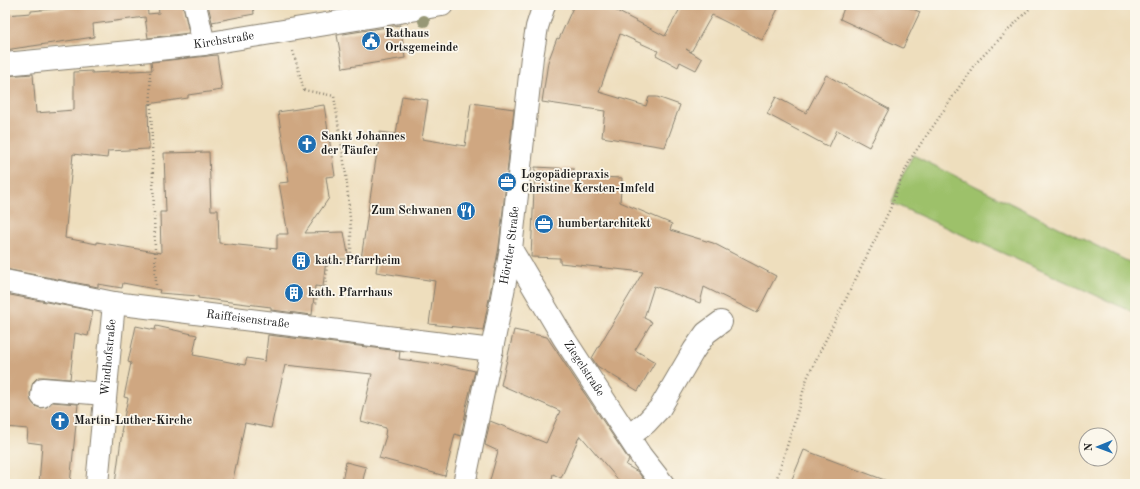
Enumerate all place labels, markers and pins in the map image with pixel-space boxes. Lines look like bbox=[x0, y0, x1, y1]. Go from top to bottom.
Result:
place label: Rathaus Ortsgemeinde bbox=[385, 28, 459, 54]
public building icon: Rathaus Ortsgemeinde bbox=[360, 30, 382, 52]
place label: Sankt Johannes der Täufer bbox=[321, 131, 405, 157]
church icon: Sankt Johannes der Täufer bbox=[296, 133, 318, 155]
place label: Logopädiepraxis Christine Kersten-Imfeld bbox=[521, 169, 655, 195]
office icon: Logopädiepraxis Christine Kersten-Imfeld bbox=[496, 171, 518, 193]
restaurant icon: Zum Schwanen bbox=[455, 200, 477, 222]
place label: Zum Schwanen bbox=[371, 205, 452, 217]
office icon: humbertarchitekt bbox=[533, 213, 555, 235]
place label: humbertarchitekt bbox=[558, 218, 651, 230]
building icon: kath. Pfarrheim bbox=[290, 250, 312, 272]
place label: kath. Pfarrheim bbox=[315, 255, 401, 267]
building icon: kath. Pfarrhaus bbox=[283, 282, 305, 304]
place label: kath. Pfarrhaus bbox=[308, 287, 392, 299]
church icon: Martin-Luther-Kirche bbox=[49, 410, 71, 432]
place label: Martin-Luther-Kirche bbox=[74, 415, 192, 427]

